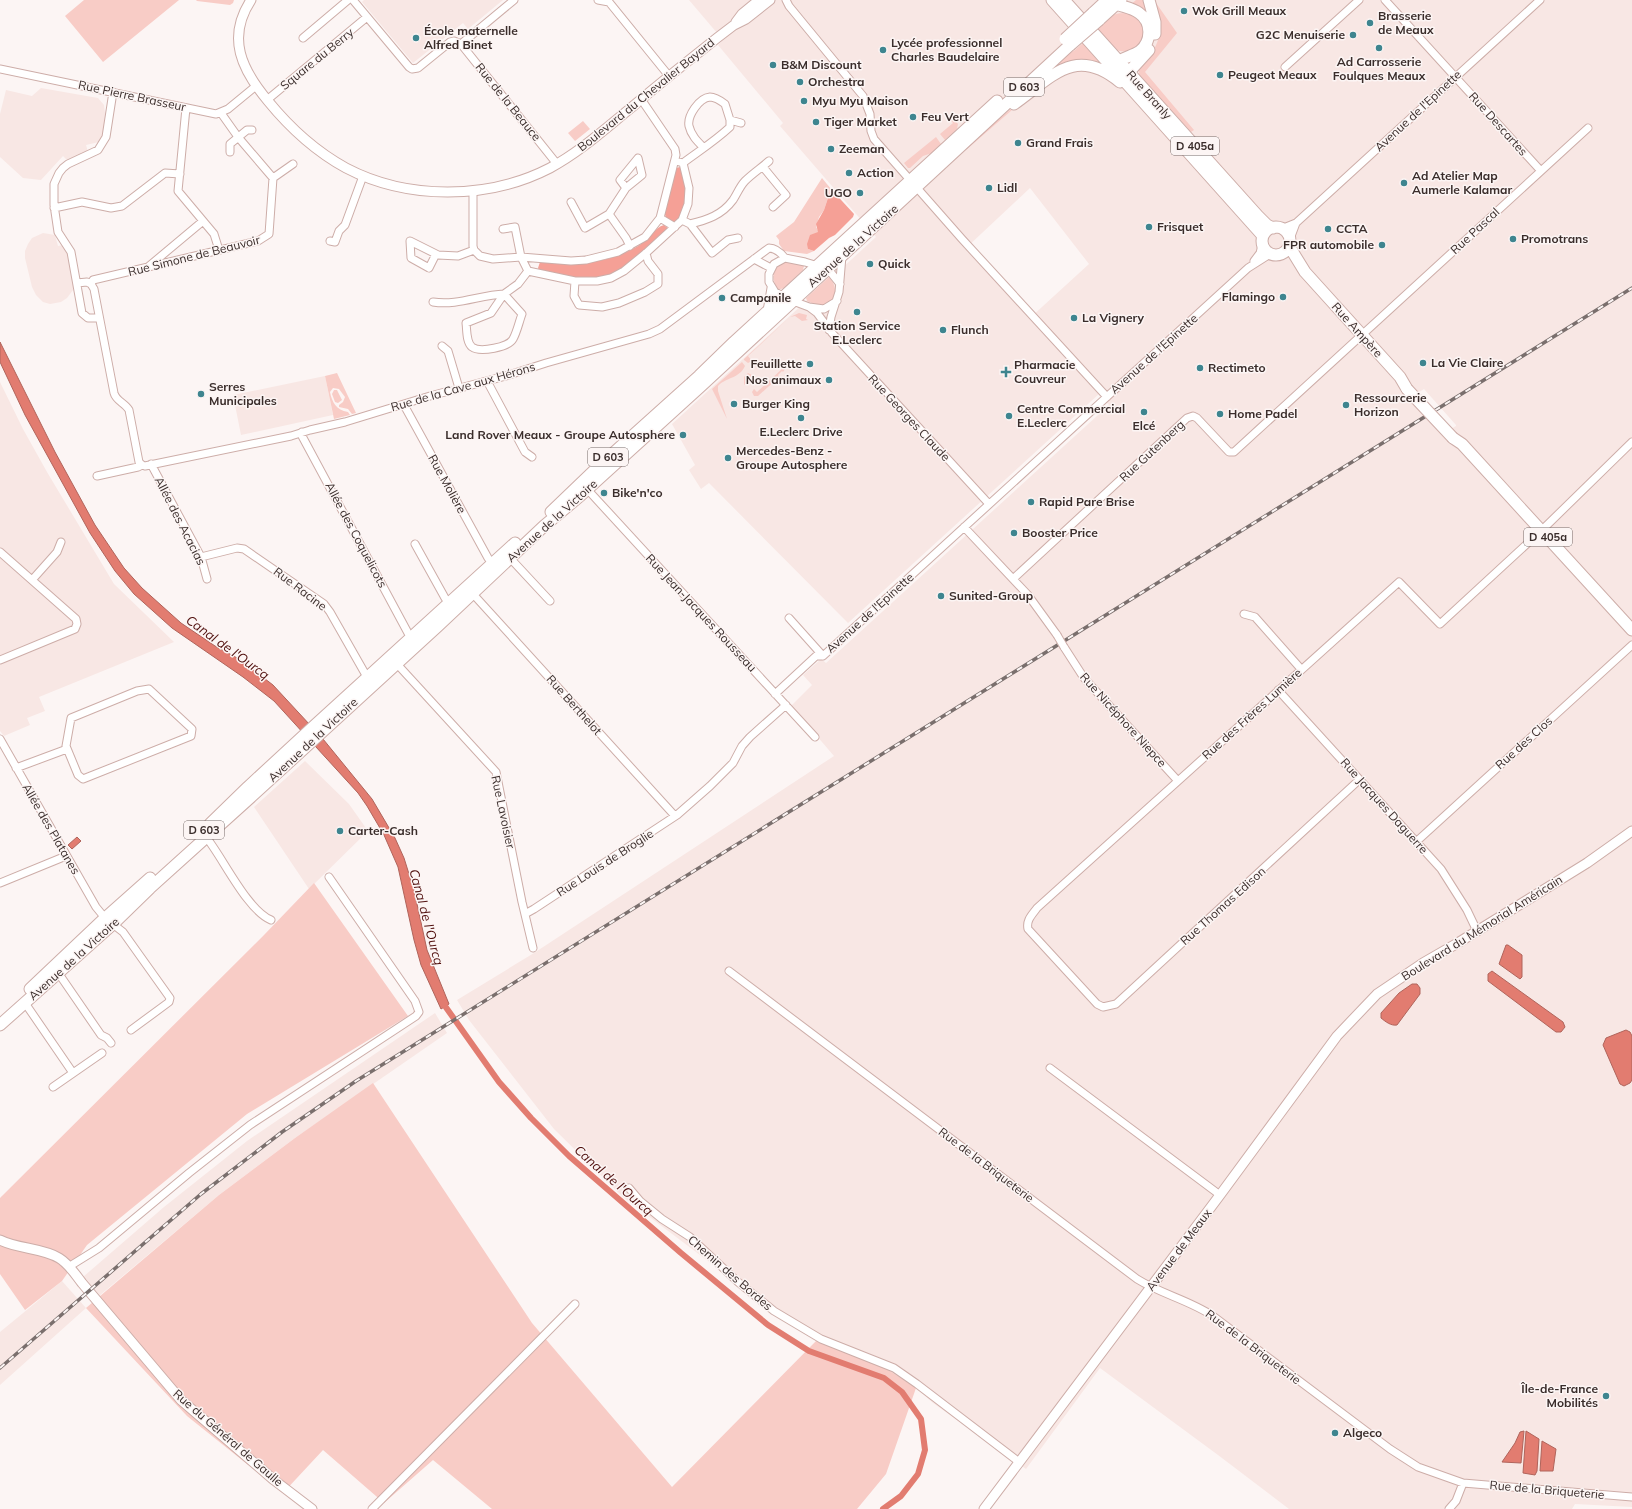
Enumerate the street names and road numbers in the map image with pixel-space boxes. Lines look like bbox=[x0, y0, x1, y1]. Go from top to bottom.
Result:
street label: Square du Berry bbox=[277, 24, 357, 93]
street label: Boulevard du Chevalier Bayard bbox=[574, 35, 717, 154]
street label: Rue de la Beauce bbox=[472, 60, 544, 144]
street label: Rue Branly bbox=[1123, 67, 1176, 123]
street label: Avenue de l'Epinette bbox=[1371, 67, 1464, 155]
street label: Rue Pierre Brasseur bbox=[77, 77, 188, 114]
road number: D 603 bbox=[1004, 78, 1044, 96]
street label: Rue Descartes bbox=[1466, 89, 1531, 159]
road number: D 405a bbox=[1171, 137, 1219, 155]
street label: Avenue de la Victoire bbox=[804, 201, 901, 290]
street label: Rue Pascal bbox=[1447, 204, 1502, 257]
street label: Rue Simone de Beauvoir bbox=[126, 232, 262, 279]
street label: Rue Ampère bbox=[1329, 299, 1386, 360]
street label: Avenue de l'Epinette bbox=[1107, 310, 1201, 397]
street label: Rue de la Cave aux Hérons bbox=[389, 359, 537, 414]
street label: Rue Georges Claude bbox=[865, 371, 953, 464]
street label: Rue Gutenberg bbox=[1116, 417, 1187, 485]
road number: D 603 bbox=[588, 448, 628, 466]
street label: Rue Molière bbox=[425, 452, 470, 516]
street label: Allée des Acacias bbox=[152, 474, 209, 568]
street label: Avenue de la Victoire bbox=[503, 476, 600, 565]
street label: Allée des Coquelicots bbox=[322, 479, 391, 590]
road number: D 405a bbox=[1524, 528, 1572, 546]
street label: Rue Jean-Jacques Rousseau bbox=[643, 551, 760, 675]
street label: Rue Racine bbox=[271, 564, 330, 613]
street label: Avenue de l'Epinette bbox=[823, 569, 917, 656]
street label: Rue des Frères Lumière bbox=[1199, 665, 1305, 762]
street label: Rue Nicéphore Niepce bbox=[1077, 669, 1170, 770]
street label: Rue Berthelot bbox=[543, 671, 605, 738]
street label: Avenue de la Victoire bbox=[265, 694, 360, 785]
street label: Rue des Clos bbox=[1492, 713, 1555, 772]
street label: Rue Jacques Daguerre bbox=[1337, 755, 1431, 857]
street label: Rue Lavoisier bbox=[488, 774, 519, 850]
street label: Allée des Platanes bbox=[19, 781, 84, 877]
road number: D 603 bbox=[184, 821, 224, 839]
street label: Rue Louis de Broglie bbox=[553, 826, 656, 900]
street label: Rue Thomas Edison bbox=[1177, 863, 1268, 948]
street label: Boulevard du Mémorial Américain bbox=[1398, 872, 1565, 984]
street label: Avenue de la Victoire bbox=[25, 914, 122, 1003]
street label: Rue de la Briqueterie bbox=[936, 1124, 1037, 1205]
street label: Avenue de Meaux bbox=[1143, 1205, 1215, 1294]
street label: Chemin des Bordes bbox=[685, 1232, 776, 1313]
street label: Rue de la Briqueterie bbox=[1203, 1306, 1304, 1387]
street label: Rue du Général de Gaulle bbox=[170, 1386, 286, 1489]
street label: Rue de la Briqueterie bbox=[1489, 1477, 1605, 1502]

